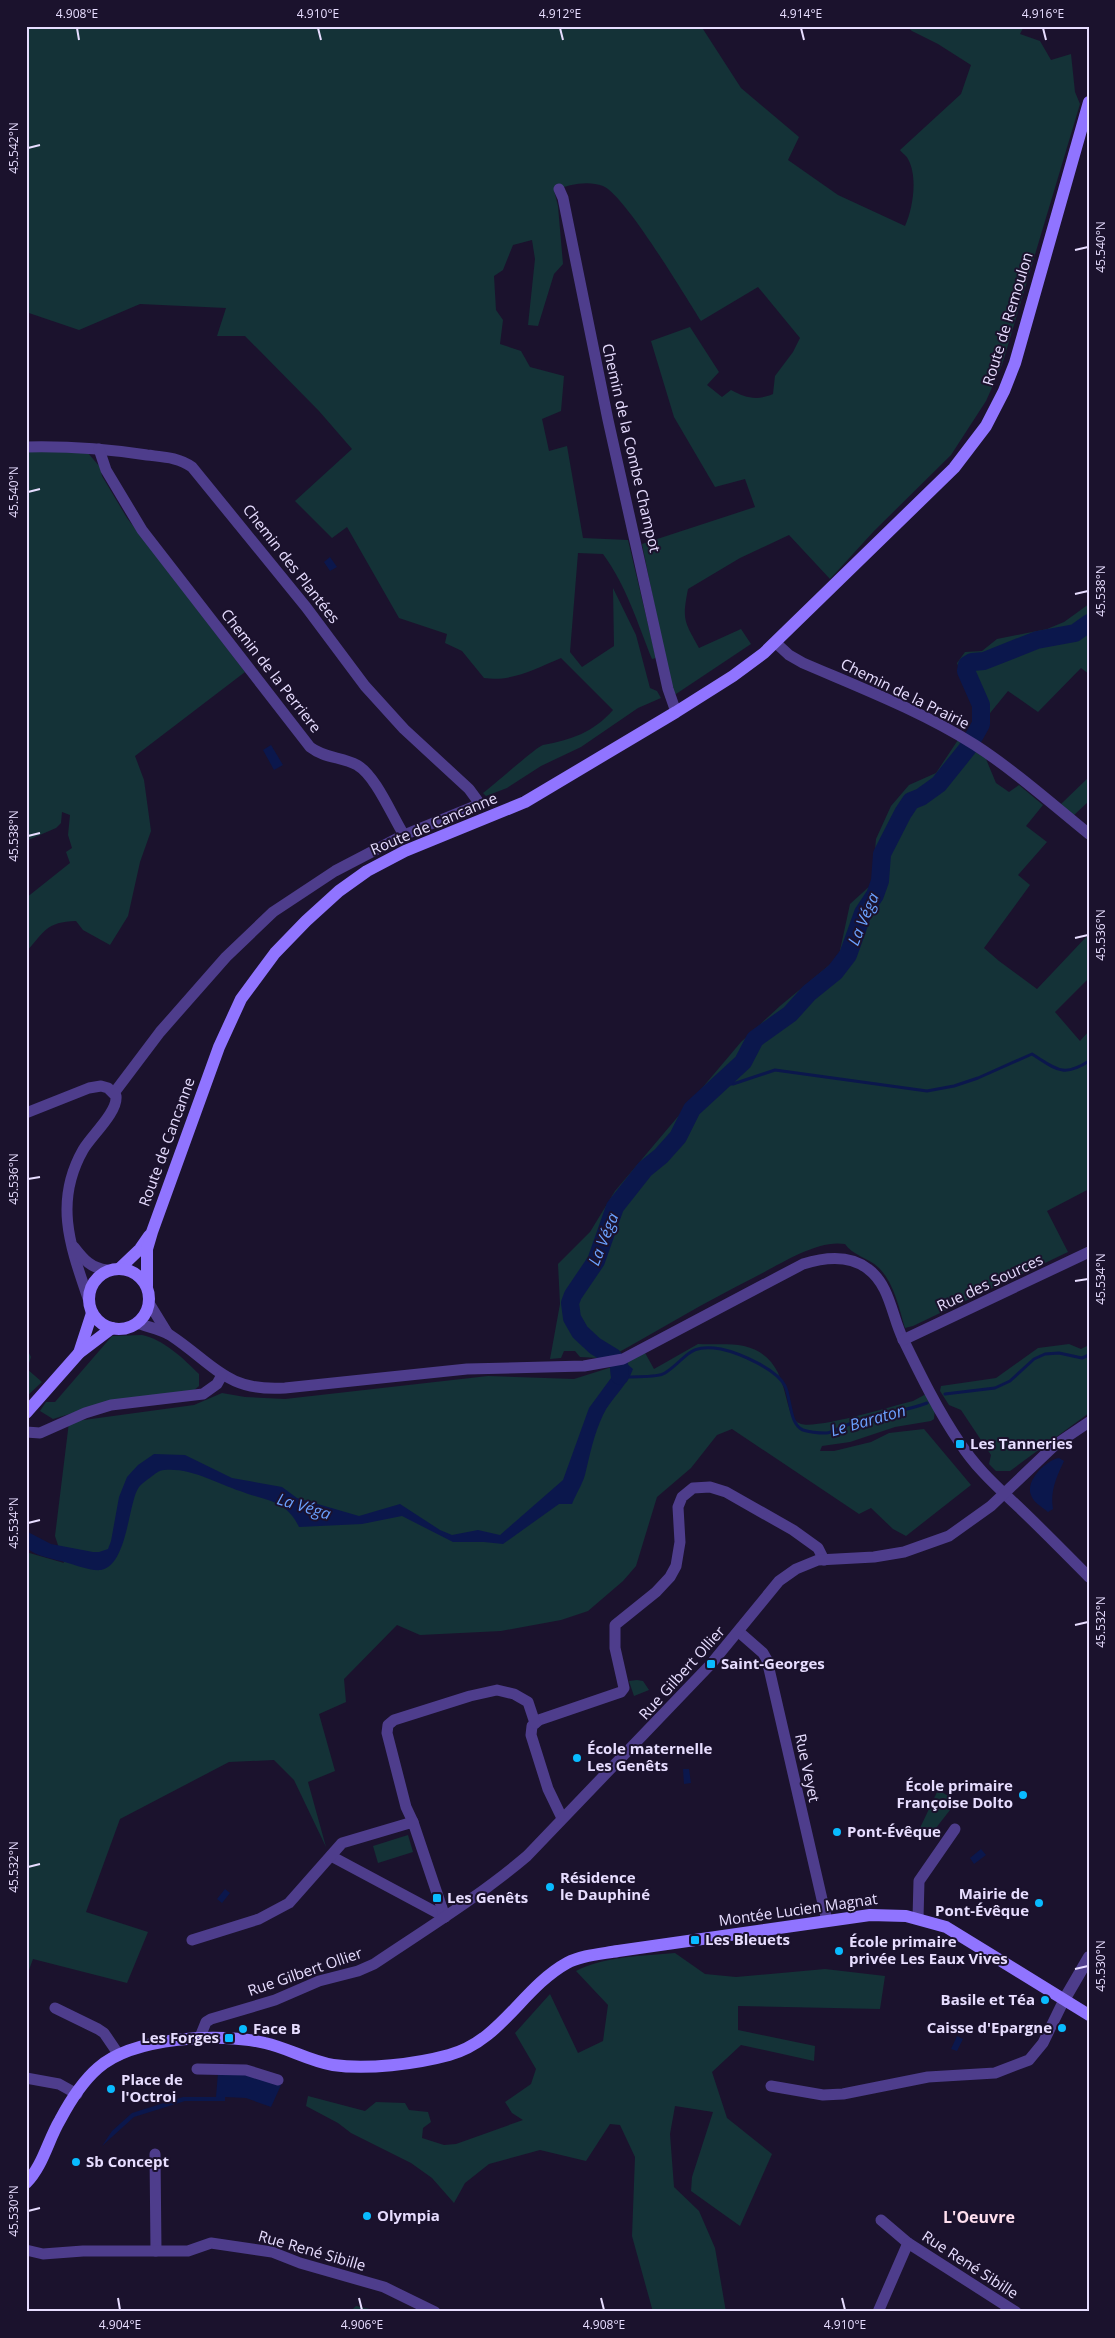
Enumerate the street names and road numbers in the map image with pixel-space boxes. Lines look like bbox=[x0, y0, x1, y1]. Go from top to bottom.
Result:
street label: Route de Remoulon bbox=[977, 250, 1037, 388]
street label: Chemin de la Combe Champot bbox=[598, 341, 666, 554]
street label: Chemin des Plantées bbox=[239, 500, 345, 627]
street label: Chemin de la Perriere bbox=[217, 604, 326, 736]
street label: Chemin de la Prairie bbox=[838, 653, 973, 733]
street label: Route de Cancanne bbox=[367, 787, 500, 859]
street label: Route de Cancanne bbox=[133, 1074, 199, 1209]
street label: Rue des Sources bbox=[933, 1249, 1046, 1315]
street label: Rue Gilbert Ollier bbox=[634, 1621, 729, 1724]
street label: Rue Veyet bbox=[791, 1732, 825, 1804]
street label: Montée Lucien Magnat bbox=[717, 1888, 879, 1930]
street label: Rue Gilbert Ollier bbox=[245, 1942, 365, 2000]
street label: Rue René Sibille bbox=[256, 2225, 368, 2275]
street label: Rue René Sibille bbox=[919, 2226, 1023, 2303]

